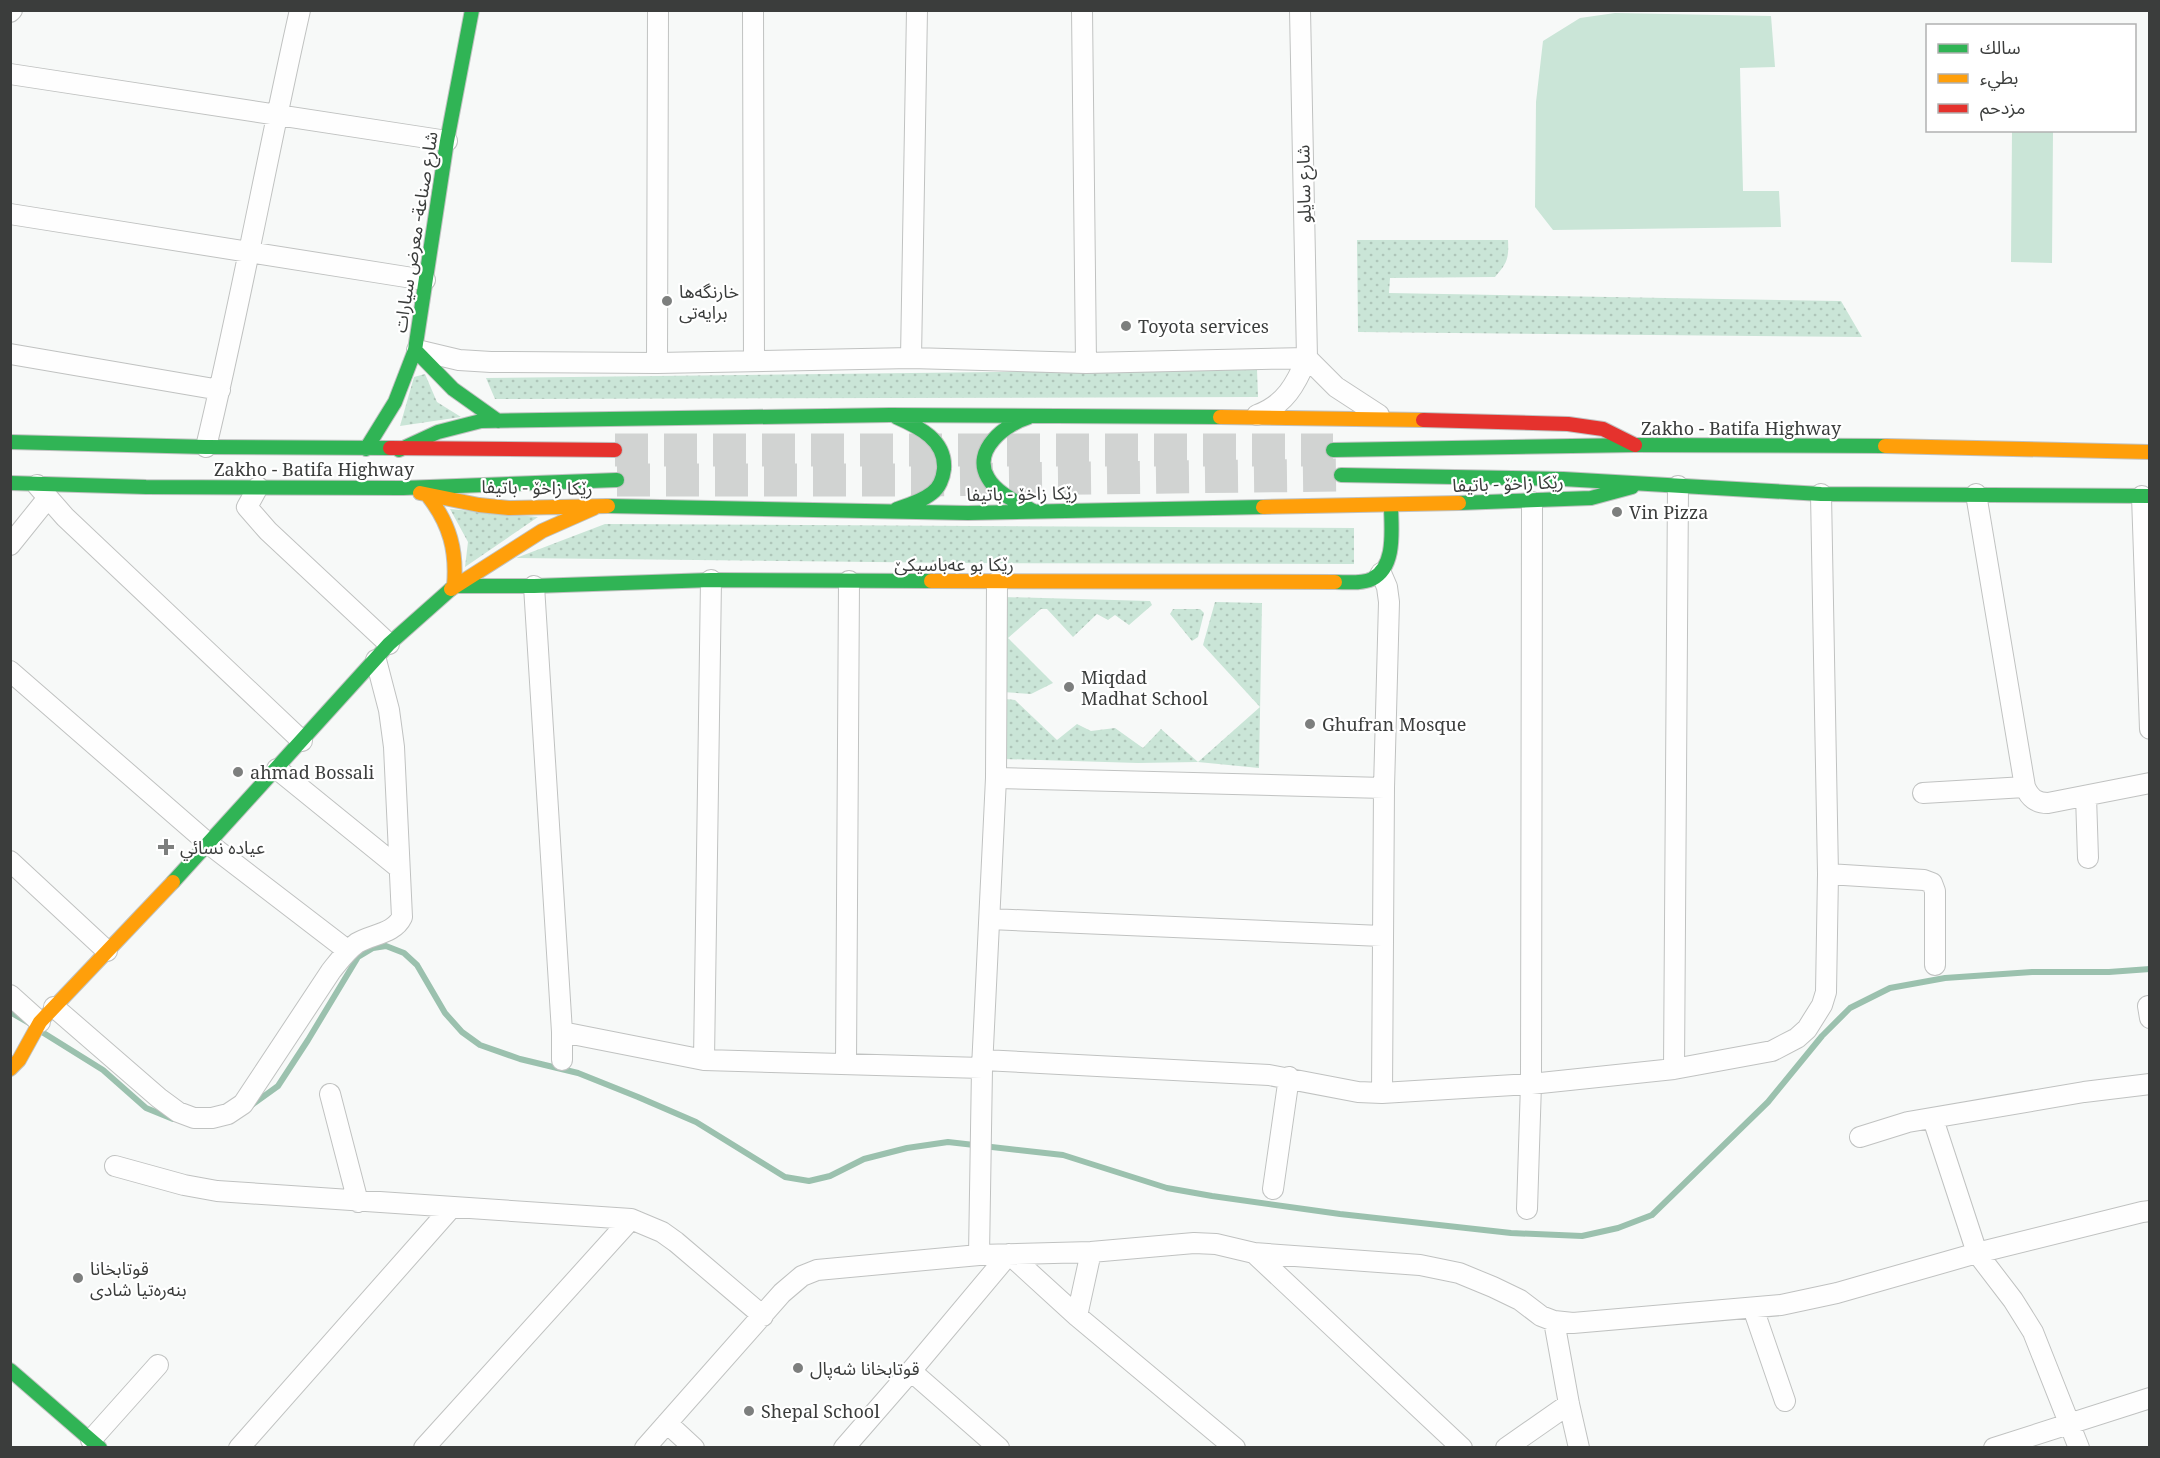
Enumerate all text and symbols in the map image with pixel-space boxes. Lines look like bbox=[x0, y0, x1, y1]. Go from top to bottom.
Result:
legend bbox=[1926, 24, 2136, 132]
text: سالك bbox=[1980, 35, 2021, 59]
text: بطيء bbox=[1980, 65, 2018, 91]
text: مزدحم bbox=[1980, 95, 2025, 121]
street label: شارع صناعة- معرض سيارات bbox=[387, 130, 446, 335]
street label: شارع سايلو bbox=[1290, 145, 1319, 223]
place label: خارنگه‌ها برايه‌تى bbox=[679, 279, 739, 324]
marker: خارنگه‌ها برايه‌تى bbox=[660, 294, 674, 308]
place label: Toyota services bbox=[1138, 314, 1269, 338]
marker: Toyota services bbox=[1119, 319, 1133, 333]
street label: Zakho - Batifa Highway bbox=[1641, 416, 1842, 440]
street label: Zakho - Batifa Highway bbox=[214, 457, 415, 481]
street label: رێکا زاخۆ - باتیفا bbox=[1452, 469, 1564, 497]
street label: رێکا زاخۆ - باتیفا bbox=[481, 474, 593, 500]
street label: رێکا زاخۆ - باتیفا bbox=[966, 480, 1078, 506]
place label: Vin Pizza bbox=[1629, 500, 1708, 524]
marker: Vin Pizza bbox=[1610, 505, 1624, 519]
street label: رێكا بو عه‌باسيكێ bbox=[894, 552, 1014, 576]
place label: Miqdad Madhat School bbox=[1081, 665, 1208, 710]
marker: Miqdad Madhat School bbox=[1062, 680, 1076, 694]
place label: Ghufran Mosque bbox=[1322, 712, 1466, 736]
marker: Ghufran Mosque bbox=[1303, 717, 1317, 731]
place label: ahmad Bossali bbox=[250, 760, 375, 784]
marker: ahmad Bossali bbox=[231, 765, 245, 779]
place label: عياده نسائي bbox=[180, 835, 265, 861]
marker: عياده نسائي bbox=[157, 838, 175, 856]
place label: قوتابخانا بنەرەتیا شادی bbox=[90, 1256, 187, 1301]
marker: قوتابخانا بنەرەتیا شادی bbox=[71, 1271, 85, 1285]
place label: قوتابخانا شەپال bbox=[810, 1356, 919, 1380]
marker: قوتابخانا شەپال bbox=[791, 1361, 805, 1375]
place label: Shepal School bbox=[761, 1399, 880, 1423]
marker: Shepal School bbox=[742, 1404, 756, 1418]

